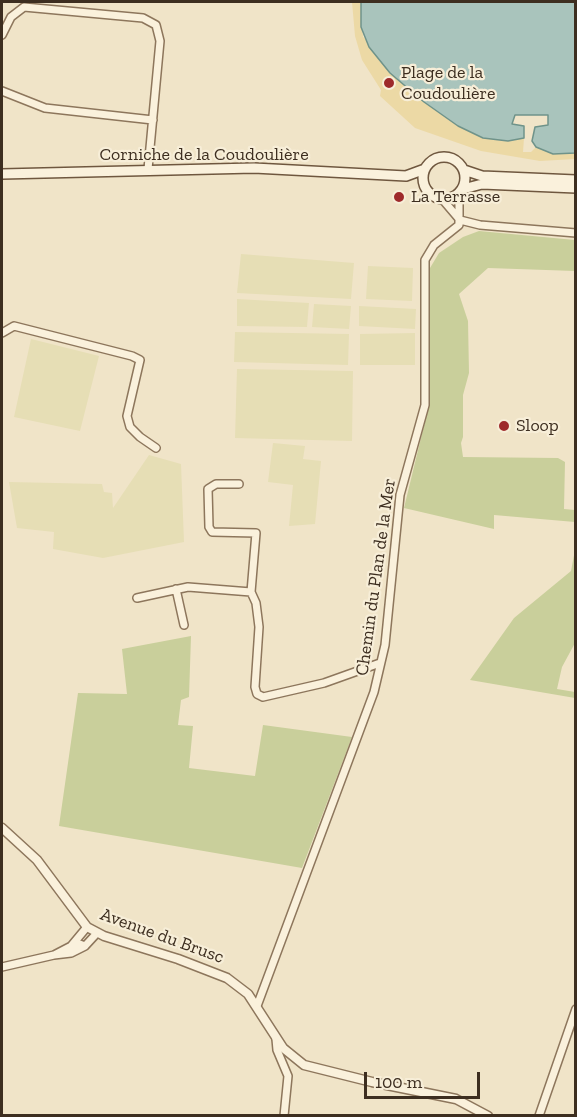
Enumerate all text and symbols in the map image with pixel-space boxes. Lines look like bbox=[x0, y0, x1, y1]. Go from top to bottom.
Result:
place label: Plage de la Coudoulière bbox=[401, 62, 495, 104]
marker: Plage de la Coudoulière bbox=[382, 76, 396, 90]
street label: Corniche de la Coudoulière bbox=[99, 144, 309, 166]
place label: La Terrasse bbox=[411, 186, 500, 208]
marker: La Terrasse bbox=[392, 190, 406, 204]
place label: Sloop bbox=[516, 415, 559, 437]
marker: Sloop bbox=[497, 419, 511, 433]
street label: Chemin du Plan de la Mer bbox=[351, 477, 401, 677]
street label: Avenue du Brusc bbox=[97, 904, 227, 968]
scale bar bbox=[367, 1060, 482, 1098]
text: 100 m bbox=[375, 1071, 422, 1093]

